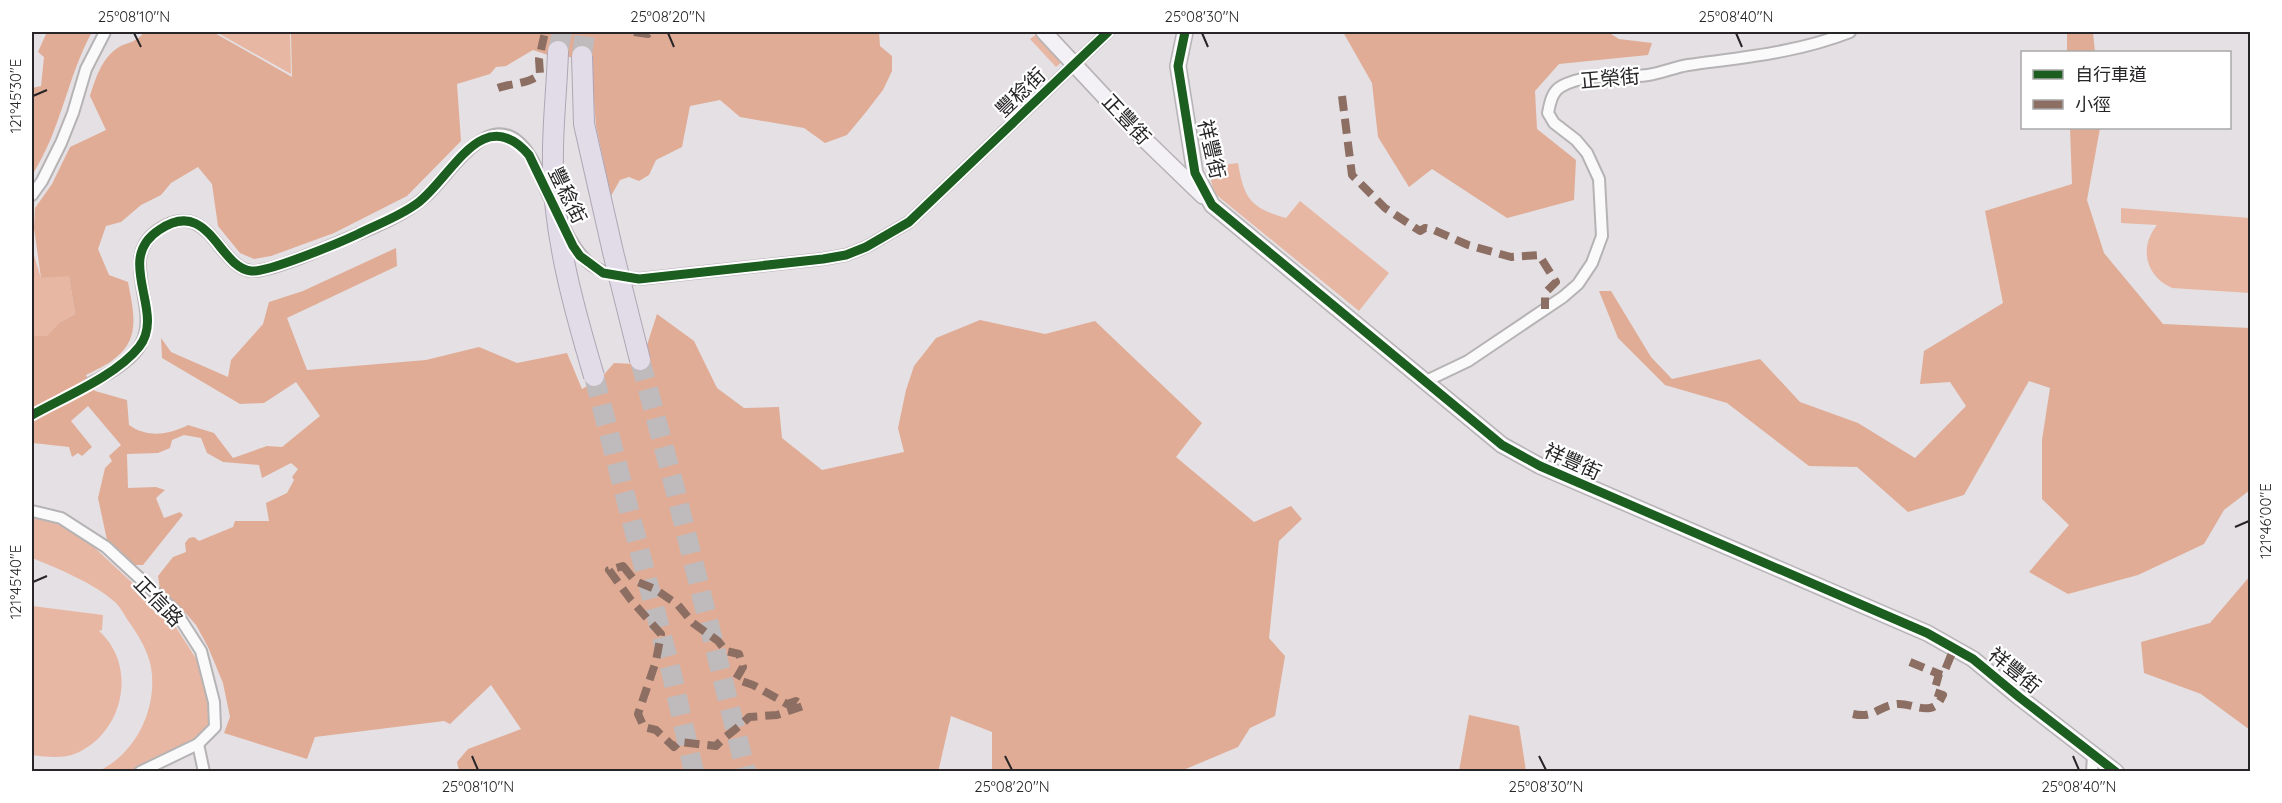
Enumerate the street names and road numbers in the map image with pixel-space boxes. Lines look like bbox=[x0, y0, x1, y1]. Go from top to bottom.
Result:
street label: 豐稔街 bbox=[990, 62, 1050, 122]
street label: 正榮街 bbox=[1579, 63, 1641, 93]
street label: 正豐街 bbox=[1097, 89, 1157, 149]
street label: 祥豐街 bbox=[1193, 117, 1231, 181]
street label: 豐稔街 bbox=[544, 163, 592, 227]
street label: 祥豐街 bbox=[1541, 437, 1605, 485]
street label: 正信路 bbox=[129, 571, 189, 631]
street label: 祥豐街 bbox=[1984, 641, 2046, 699]

